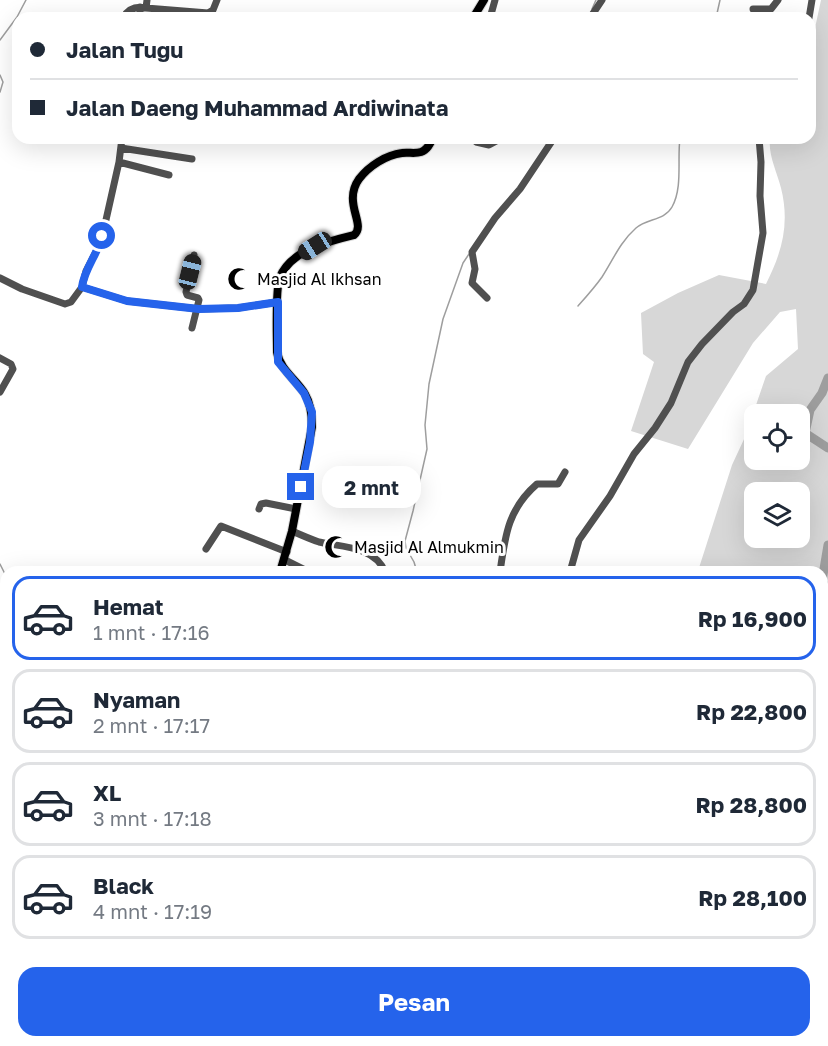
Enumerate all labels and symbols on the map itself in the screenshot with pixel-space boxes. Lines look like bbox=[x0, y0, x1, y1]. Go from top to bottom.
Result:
route start bbox=[88, 222, 115, 249]
car bbox=[295, 229, 335, 263]
car bbox=[177, 252, 203, 292]
mosque icon: Masjid Al Ikhsan bbox=[226, 266, 252, 292]
place label: Masjid Al Ikhsan bbox=[257, 269, 381, 289]
callout: 2 mnt bbox=[322, 466, 421, 508]
route end bbox=[287, 473, 314, 500]
mosque icon: Masjid Al Almukmin bbox=[323, 534, 349, 560]
place label: Masjid Al Almukmin bbox=[354, 537, 504, 557]

